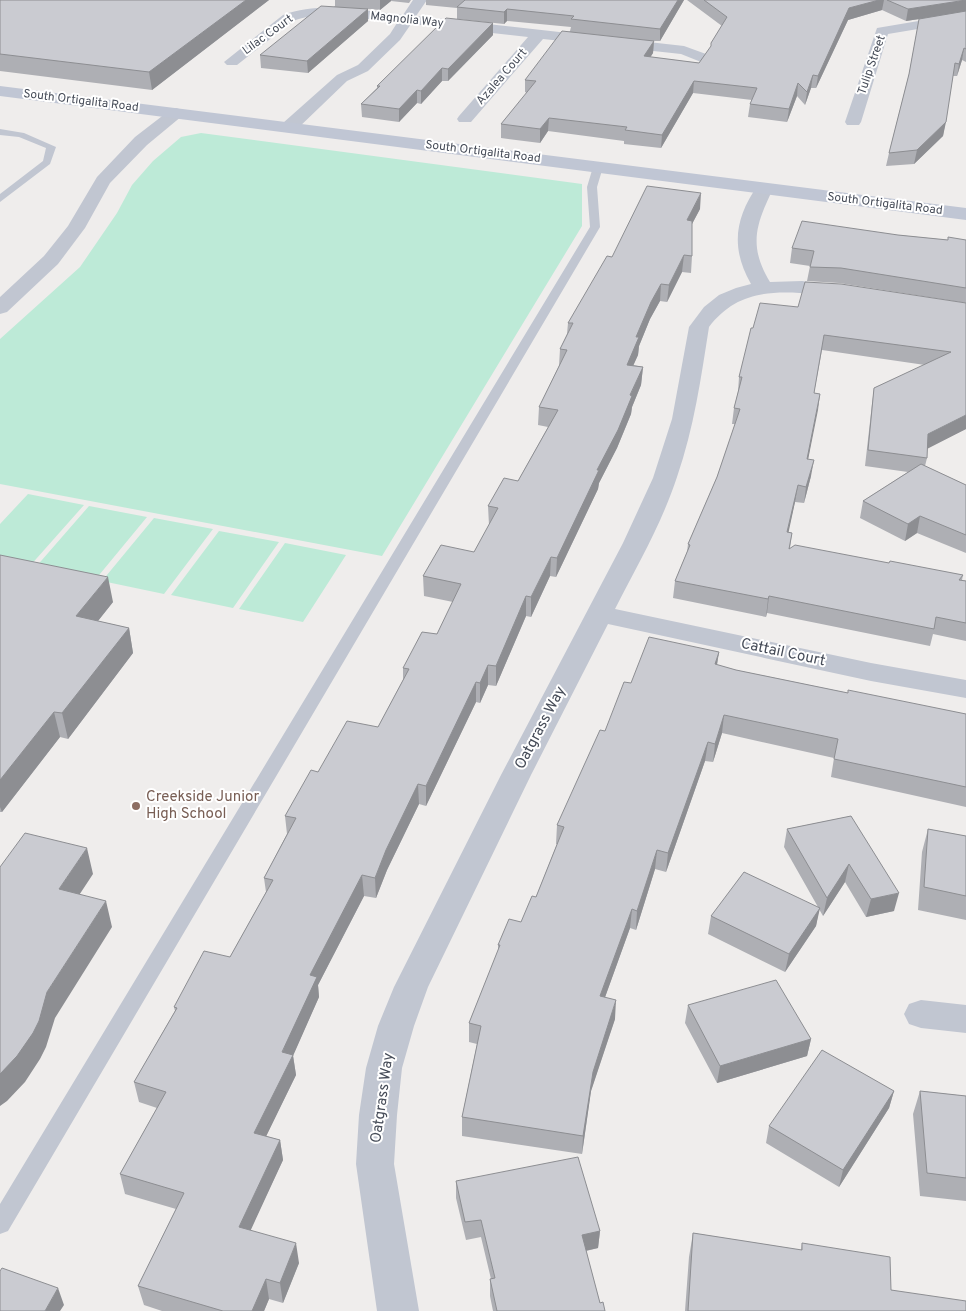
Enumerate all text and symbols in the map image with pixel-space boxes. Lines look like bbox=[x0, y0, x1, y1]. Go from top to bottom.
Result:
street label: Magnolia Way bbox=[369, 8, 445, 32]
street label: Lilac Court bbox=[239, 11, 297, 59]
street label: Tulip Street bbox=[854, 33, 890, 97]
street label: Azalea Court bbox=[473, 45, 531, 109]
street label: South Ortigalita Road bbox=[22, 86, 140, 116]
street label: South Ortigalita Road bbox=[424, 137, 542, 167]
street label: South Ortigalita Road bbox=[826, 189, 944, 219]
street label: Cattail Court bbox=[739, 635, 827, 671]
street label: Oatgrass Way bbox=[511, 683, 571, 773]
place label: Creekside Junior High School bbox=[146, 788, 259, 824]
marker: Creekside Junior High School bbox=[130, 800, 142, 812]
street label: Oatgrass Way bbox=[367, 1051, 399, 1144]

